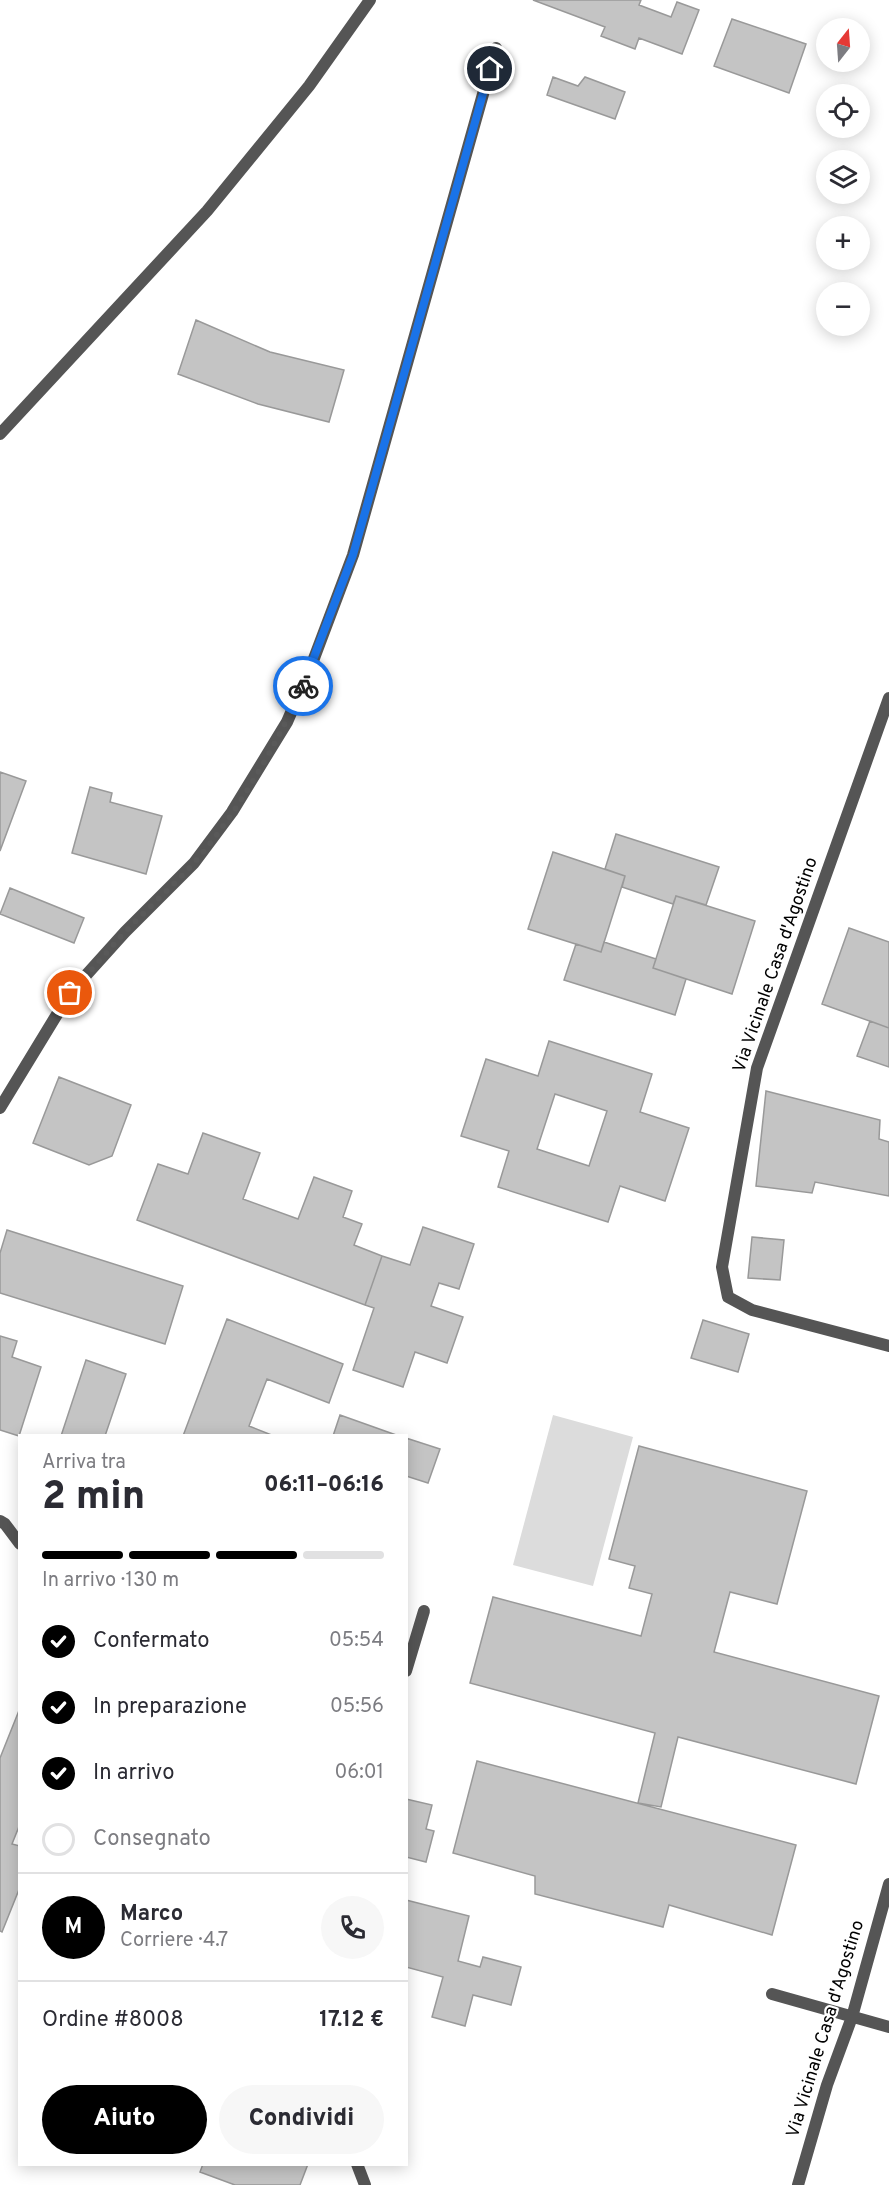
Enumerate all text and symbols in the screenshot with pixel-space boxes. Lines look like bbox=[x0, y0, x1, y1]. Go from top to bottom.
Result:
north arrow bbox=[816, 18, 870, 72]
map controls bbox=[816, 18, 870, 336]
pin bbox=[464, 43, 515, 94]
icon: home bbox=[473, 52, 506, 85]
button: locate bbox=[816, 84, 870, 138]
button: layers bbox=[816, 150, 870, 204]
button: + bbox=[816, 216, 870, 270]
button: − bbox=[816, 282, 870, 336]
courier bbox=[273, 656, 333, 716]
icon: bike bbox=[287, 670, 320, 703]
street label: Via Vicinale Casa d'Agostino bbox=[728, 854, 824, 1076]
pin bbox=[44, 967, 95, 1018]
icon: bag bbox=[53, 976, 86, 1009]
text: Arriva tra bbox=[42, 1450, 126, 1476]
text: 06:11–06:16 bbox=[264, 1472, 384, 1499]
text: 2 min bbox=[42, 1474, 145, 1523]
text: In arrivo · 130 m bbox=[42, 1568, 179, 1594]
icon: check bbox=[42, 1625, 75, 1658]
text: Confermato bbox=[93, 1628, 210, 1655]
text: 05:54 bbox=[329, 1628, 384, 1654]
icon: check bbox=[42, 1691, 75, 1724]
text: In preparazione bbox=[93, 1694, 247, 1721]
text: 05:56 bbox=[330, 1694, 384, 1720]
icon: check bbox=[42, 1757, 75, 1790]
text: In arrivo bbox=[93, 1760, 175, 1787]
text: 06:01 bbox=[334, 1760, 384, 1786]
text: Consegnato bbox=[93, 1826, 211, 1853]
button: phone bbox=[321, 1896, 384, 1959]
text: Marco bbox=[120, 1901, 183, 1928]
text: M bbox=[65, 1914, 82, 1941]
street label: Via Vicinale Casa d'Agostino bbox=[782, 1917, 870, 2141]
text: Corriere · 4.7 bbox=[120, 1928, 228, 1954]
text: Ordine #8008 bbox=[42, 2007, 184, 2034]
text: 17.12 € bbox=[319, 2007, 384, 2034]
button: Aiuto bbox=[42, 2085, 207, 2154]
button: Condividi bbox=[219, 2085, 384, 2154]

